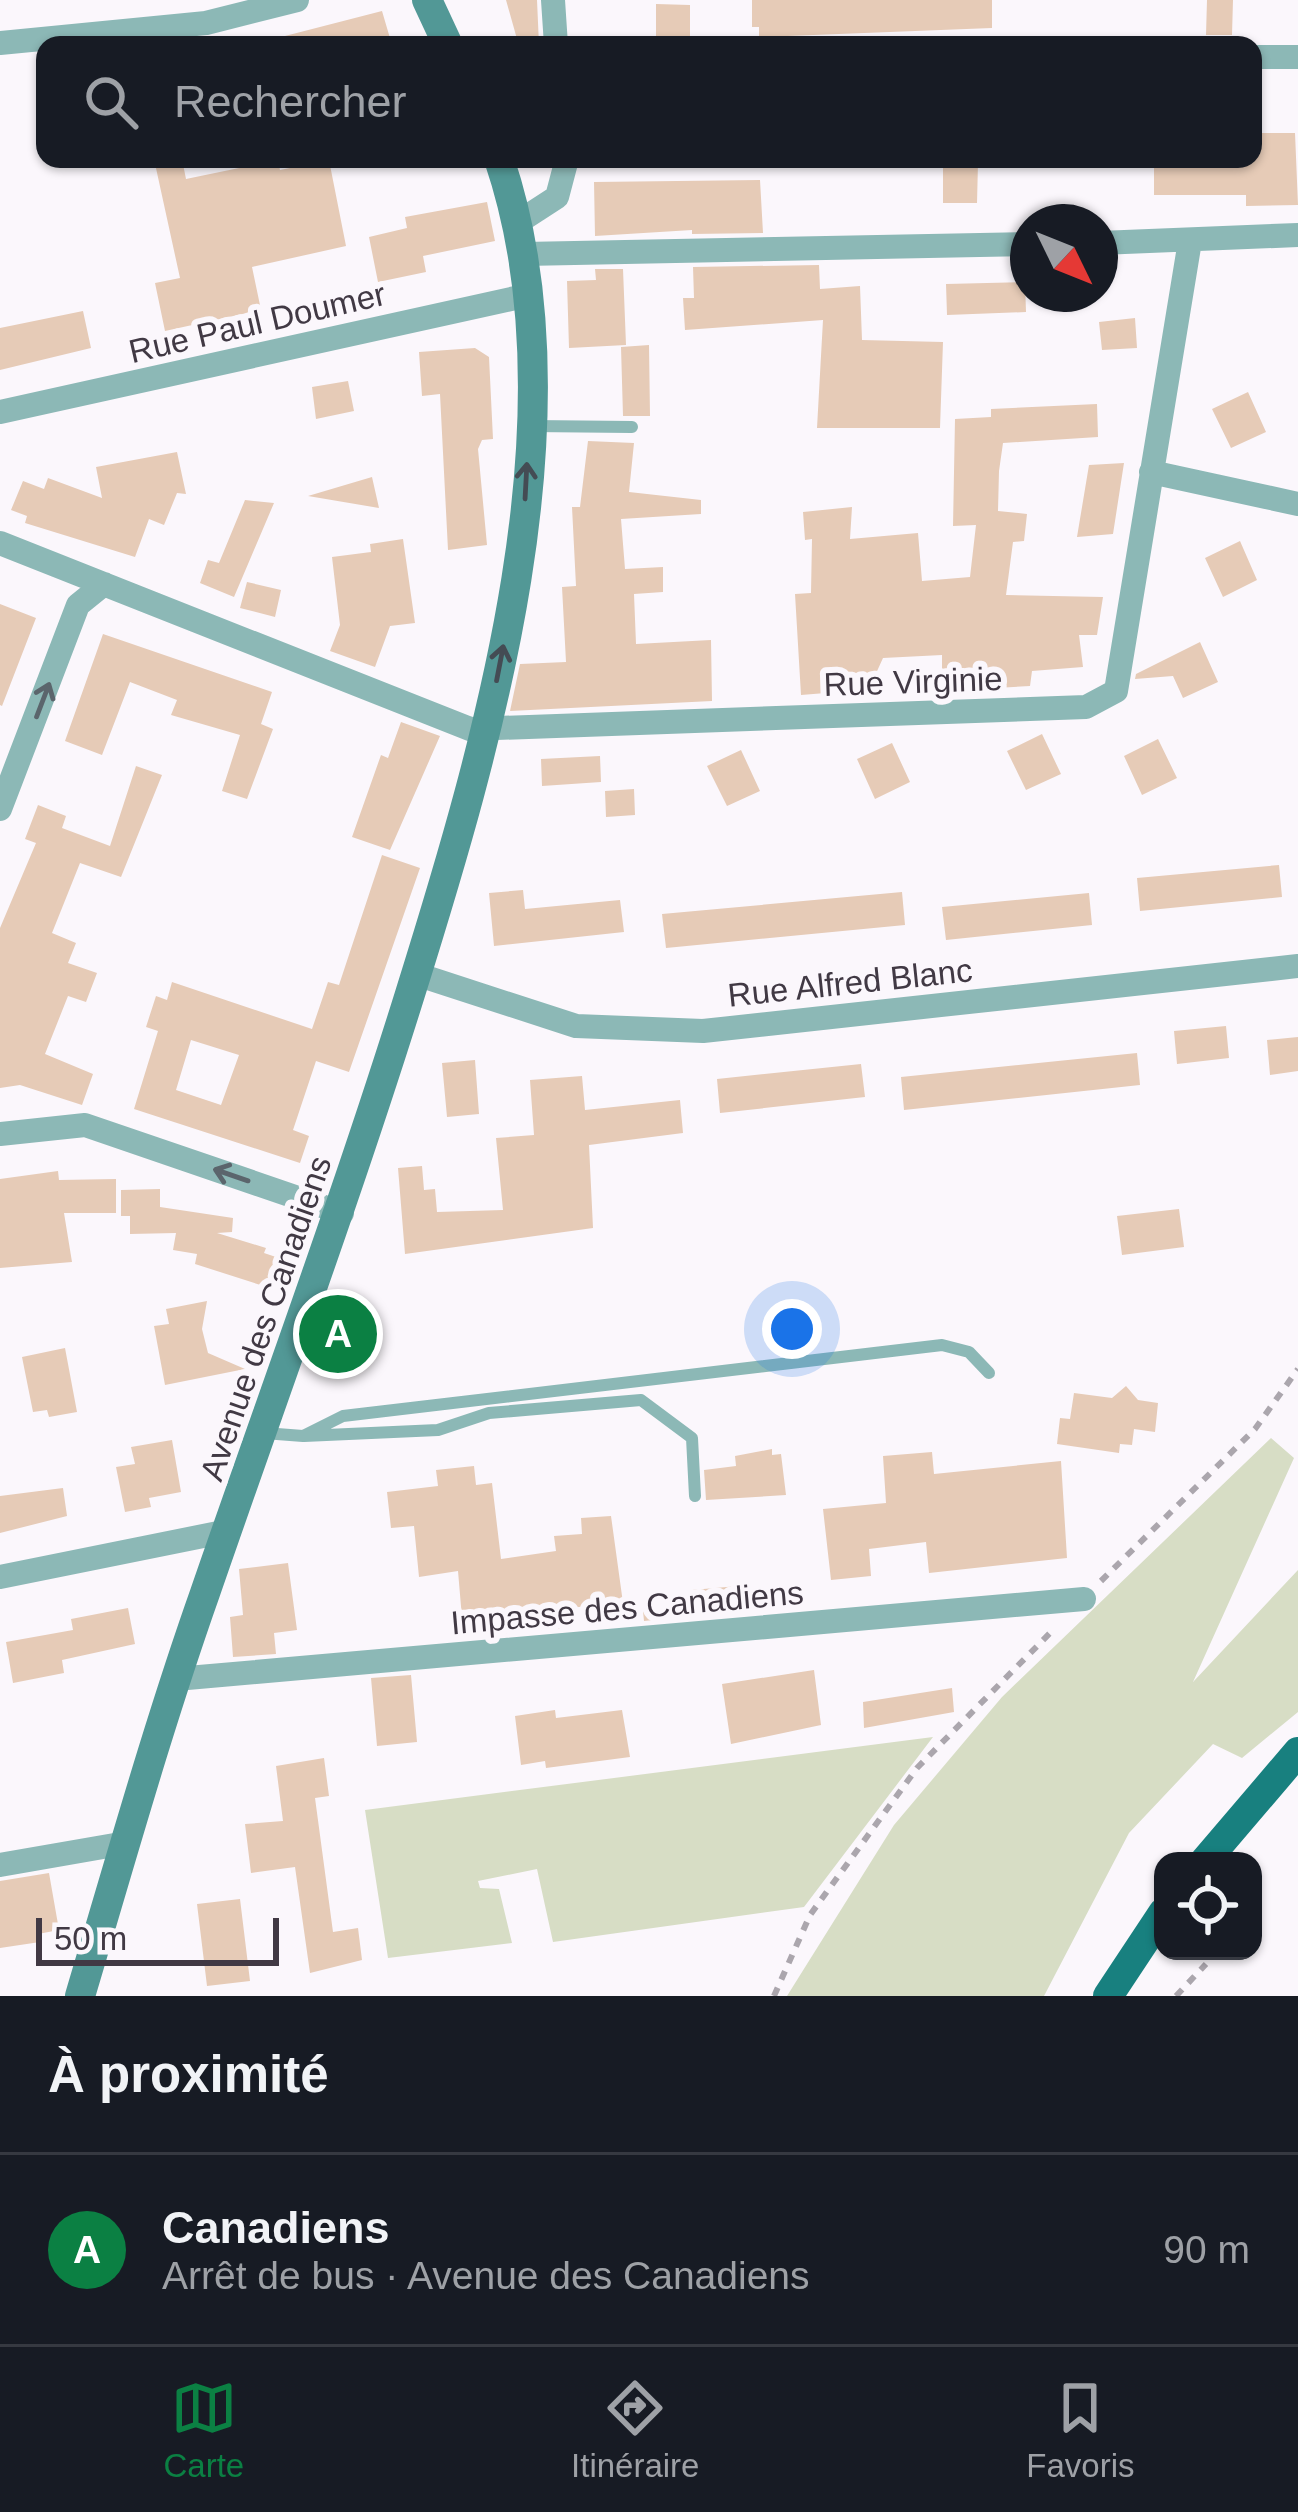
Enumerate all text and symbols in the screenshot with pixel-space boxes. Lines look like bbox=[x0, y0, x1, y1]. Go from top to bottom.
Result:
search box bbox=[36, 36, 1262, 168]
icon: search bbox=[78, 69, 144, 135]
text: Rechercher bbox=[174, 76, 407, 127]
north arrow bbox=[1010, 204, 1118, 312]
street label: Rue Paul Doumer bbox=[125, 275, 389, 370]
one-way arrow bbox=[514, 462, 537, 501]
one-way arrow bbox=[489, 644, 512, 683]
street label: Rue Virginie bbox=[823, 660, 1003, 703]
one-way arrow bbox=[33, 682, 55, 719]
street label: Rue Alfred Blanc bbox=[726, 951, 974, 1014]
street label: Avenue des Canadiens bbox=[191, 1151, 339, 1485]
one-way arrow bbox=[213, 1162, 251, 1184]
pin: A bbox=[299, 1289, 377, 1379]
your location bbox=[762, 1299, 822, 1359]
street label: Impasse des Canadiens bbox=[449, 1574, 805, 1641]
map controls bbox=[1154, 1852, 1262, 1960]
button: locate bbox=[1154, 1852, 1262, 1960]
scale bar bbox=[36, 1912, 279, 1965]
text: 50 m bbox=[54, 1920, 127, 1957]
text: À proximité bbox=[48, 2046, 329, 2103]
text: Canadiens bbox=[162, 2202, 390, 2253]
text: A bbox=[73, 2228, 101, 2271]
text: 90 m bbox=[1163, 2228, 1250, 2271]
text: Arrêt de bus · Avenue des Canadiens bbox=[162, 2254, 810, 2297]
tab: Carte bbox=[163, 2375, 244, 2485]
tab: Itinéraire bbox=[571, 2375, 699, 2485]
tab: Favoris bbox=[1026, 2375, 1135, 2485]

